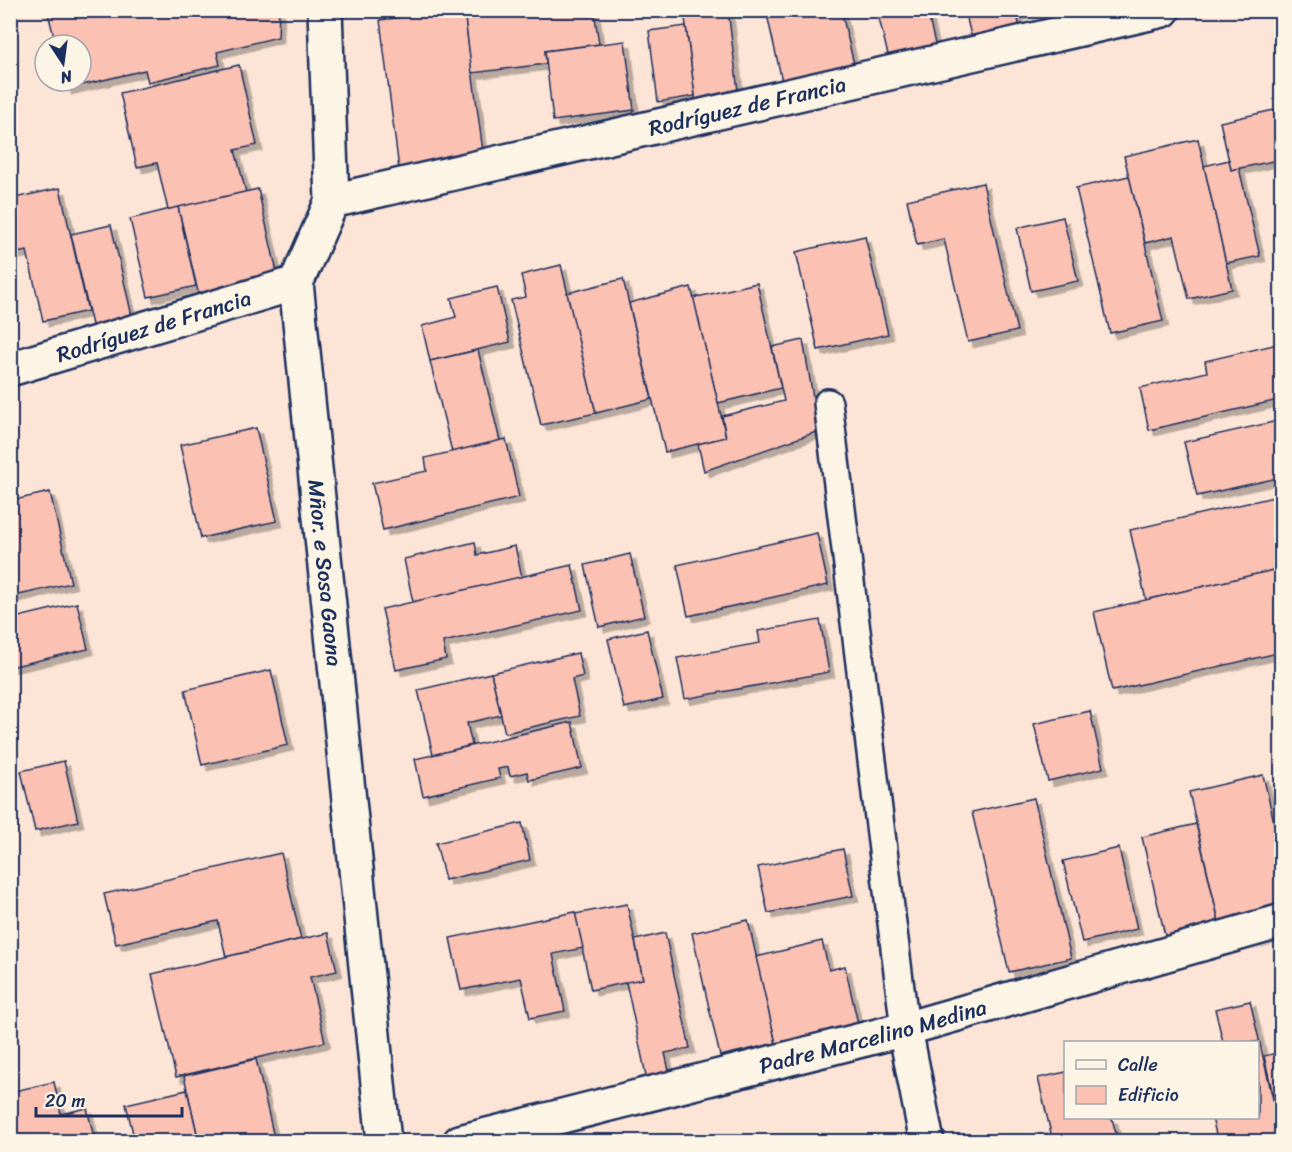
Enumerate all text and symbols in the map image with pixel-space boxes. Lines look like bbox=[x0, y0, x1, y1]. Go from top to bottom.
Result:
north arrow bbox=[33, 33, 93, 93]
text: N bbox=[57, 62, 76, 93]
street label: Rodríguez de Francia bbox=[645, 64, 850, 147]
street label: Rodríguez de Francia bbox=[51, 278, 256, 374]
street label: Mñor. e Sosa Gaona bbox=[297, 477, 355, 668]
street label: Padre Marcelino Medina bbox=[755, 987, 991, 1085]
legend bbox=[1064, 1041, 1259, 1119]
text: Calle bbox=[1118, 1049, 1158, 1081]
text: Edificio bbox=[1118, 1079, 1179, 1111]
scale bar bbox=[36, 1080, 182, 1118]
text: 20 m bbox=[45, 1085, 85, 1117]

